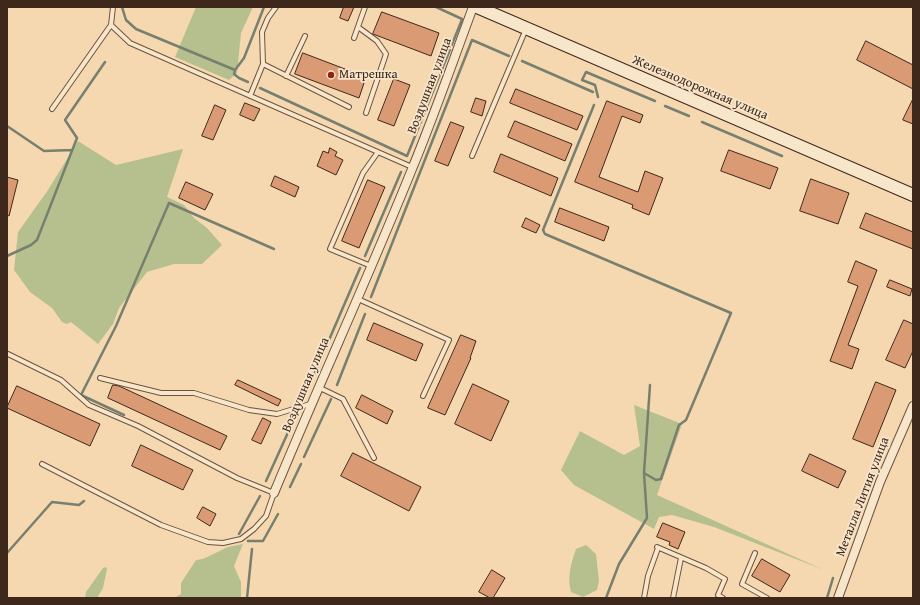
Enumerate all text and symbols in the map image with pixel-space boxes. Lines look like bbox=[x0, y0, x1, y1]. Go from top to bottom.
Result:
street label: Воздушная улица bbox=[405, 36, 455, 136]
street label: Железнодорожная улица bbox=[630, 52, 770, 124]
place label: Матрешка bbox=[339, 67, 398, 83]
marker: Матрешка bbox=[326, 70, 336, 80]
street label: Воздушная улица bbox=[279, 335, 333, 435]
street label: Металла Лития улица bbox=[833, 435, 893, 559]

